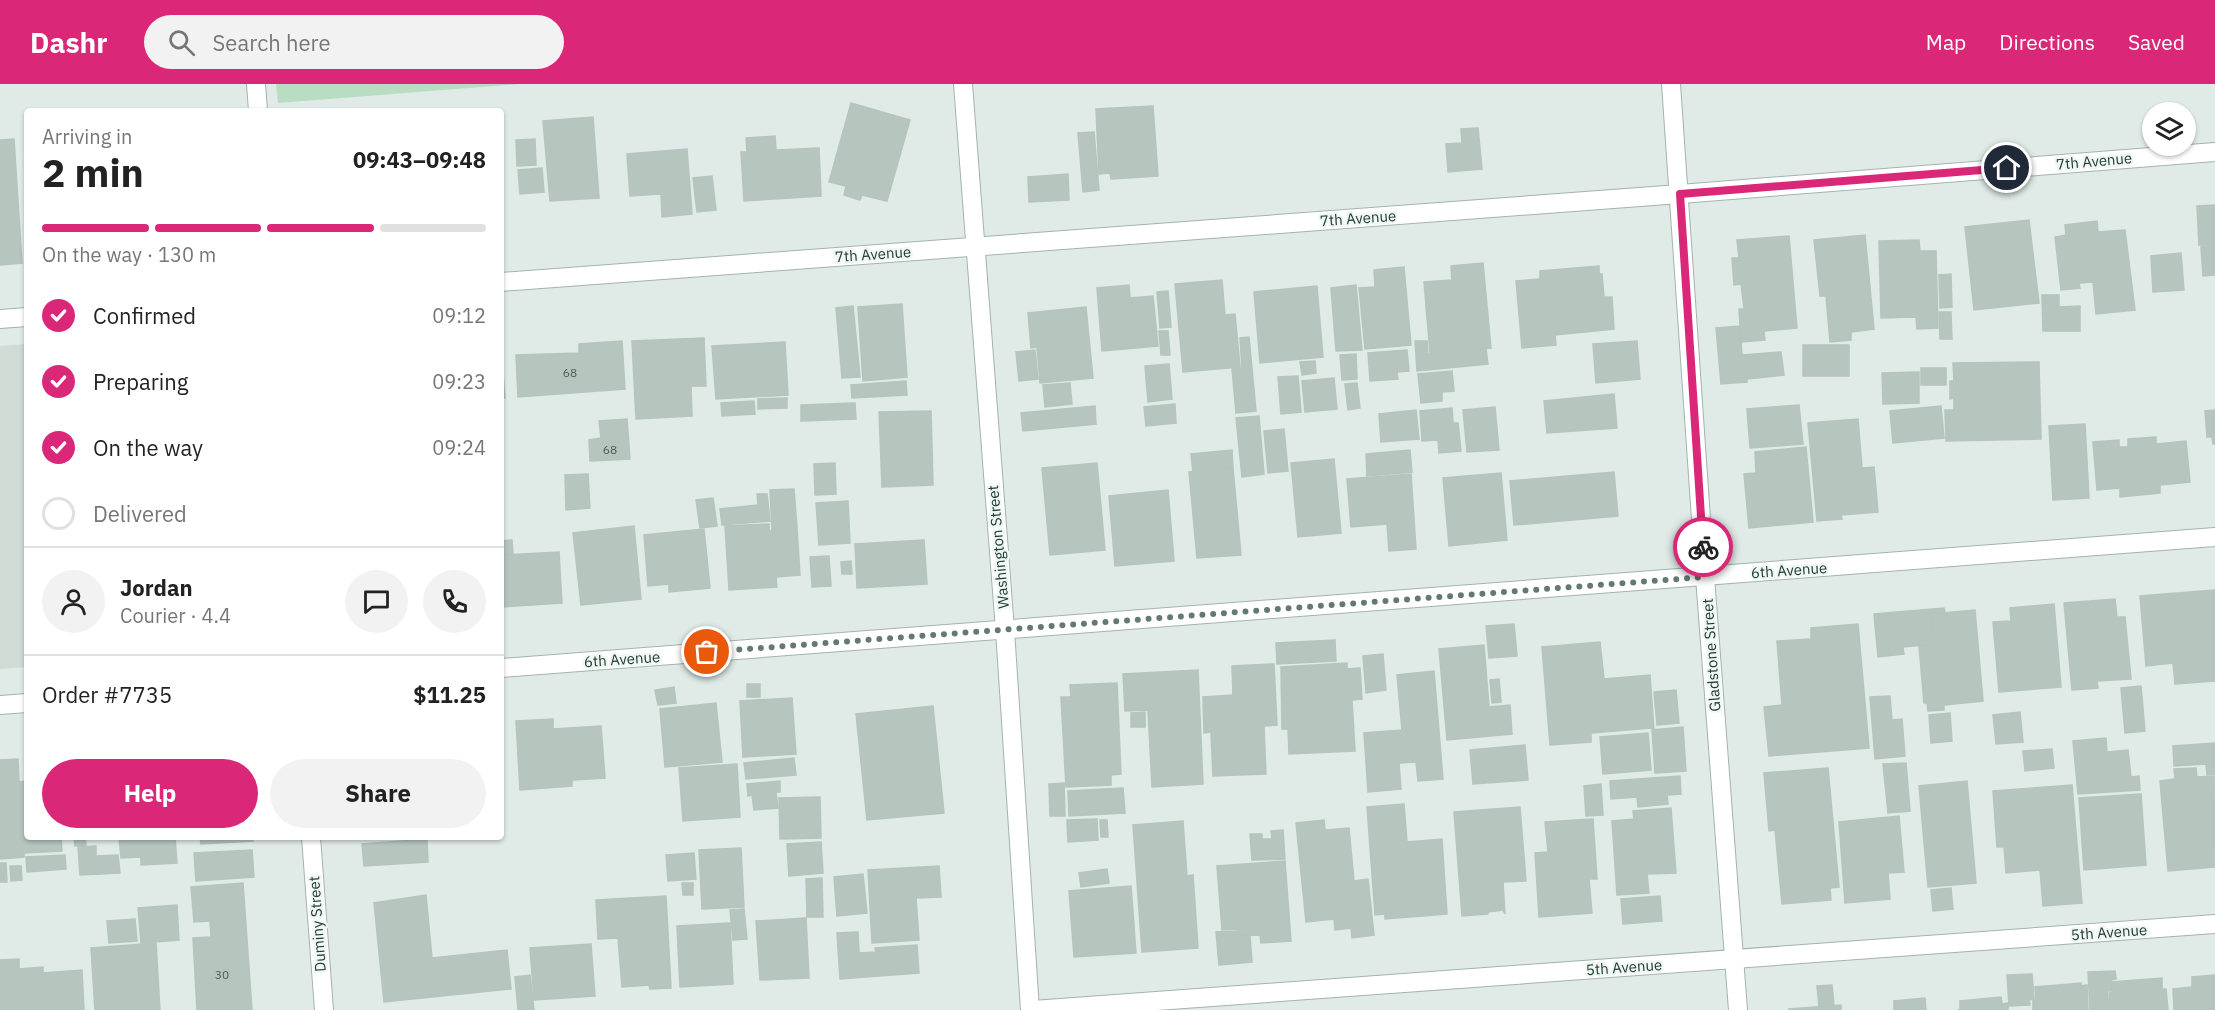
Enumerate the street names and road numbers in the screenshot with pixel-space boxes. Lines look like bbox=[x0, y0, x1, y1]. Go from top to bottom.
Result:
street label: 7th Avenue bbox=[2055, 148, 2133, 174]
street label: 7th Avenue bbox=[1319, 206, 1397, 230]
street label: 7th Avenue bbox=[834, 242, 912, 266]
street label: Washington Street bbox=[983, 484, 1013, 610]
street label: 6th Avenue bbox=[1750, 558, 1828, 582]
street label: Gladstone Street bbox=[1698, 598, 1724, 712]
street label: 6th Avenue bbox=[583, 647, 661, 671]
street label: Duminy Street bbox=[304, 875, 330, 973]
street label: 5th Avenue bbox=[2070, 920, 2148, 944]
street label: 5th Avenue bbox=[1585, 955, 1663, 979]

